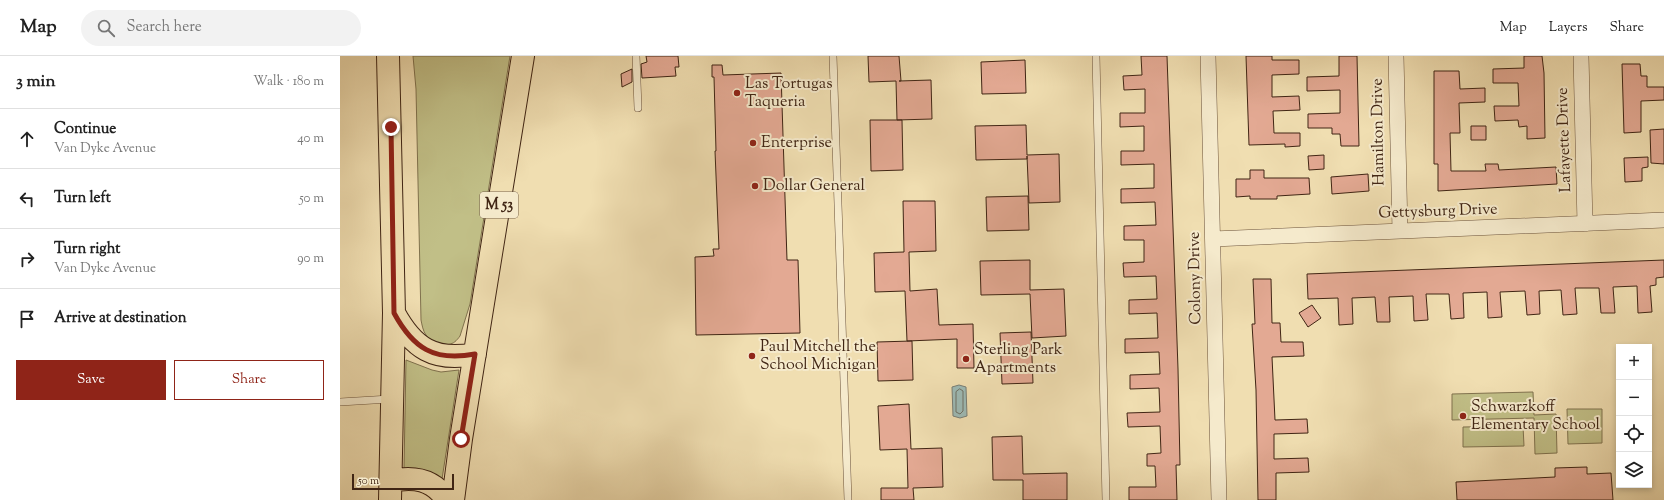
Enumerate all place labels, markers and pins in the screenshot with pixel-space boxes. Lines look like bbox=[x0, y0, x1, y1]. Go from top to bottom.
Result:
place label: Las Tortugas Taqueria bbox=[745, 73, 832, 114]
marker: Las Tortugas Taqueria bbox=[732, 88, 742, 98]
place label: Enterprise bbox=[761, 132, 832, 155]
marker: Enterprise bbox=[748, 138, 758, 148]
place label: Dollar General bbox=[763, 175, 866, 198]
marker: Dollar General bbox=[750, 181, 760, 191]
place label: Paul Mitchell the School Michigan bbox=[760, 336, 877, 377]
place label: Sterling Park Apartments bbox=[974, 339, 1063, 380]
marker: Paul Mitchell the School Michigan bbox=[747, 351, 757, 361]
marker: Sterling Park Apartments bbox=[961, 354, 971, 364]
place label: Schwarzkoff Elementary School bbox=[1471, 396, 1601, 437]
marker: Schwarzkoff Elementary School bbox=[1458, 411, 1468, 421]

